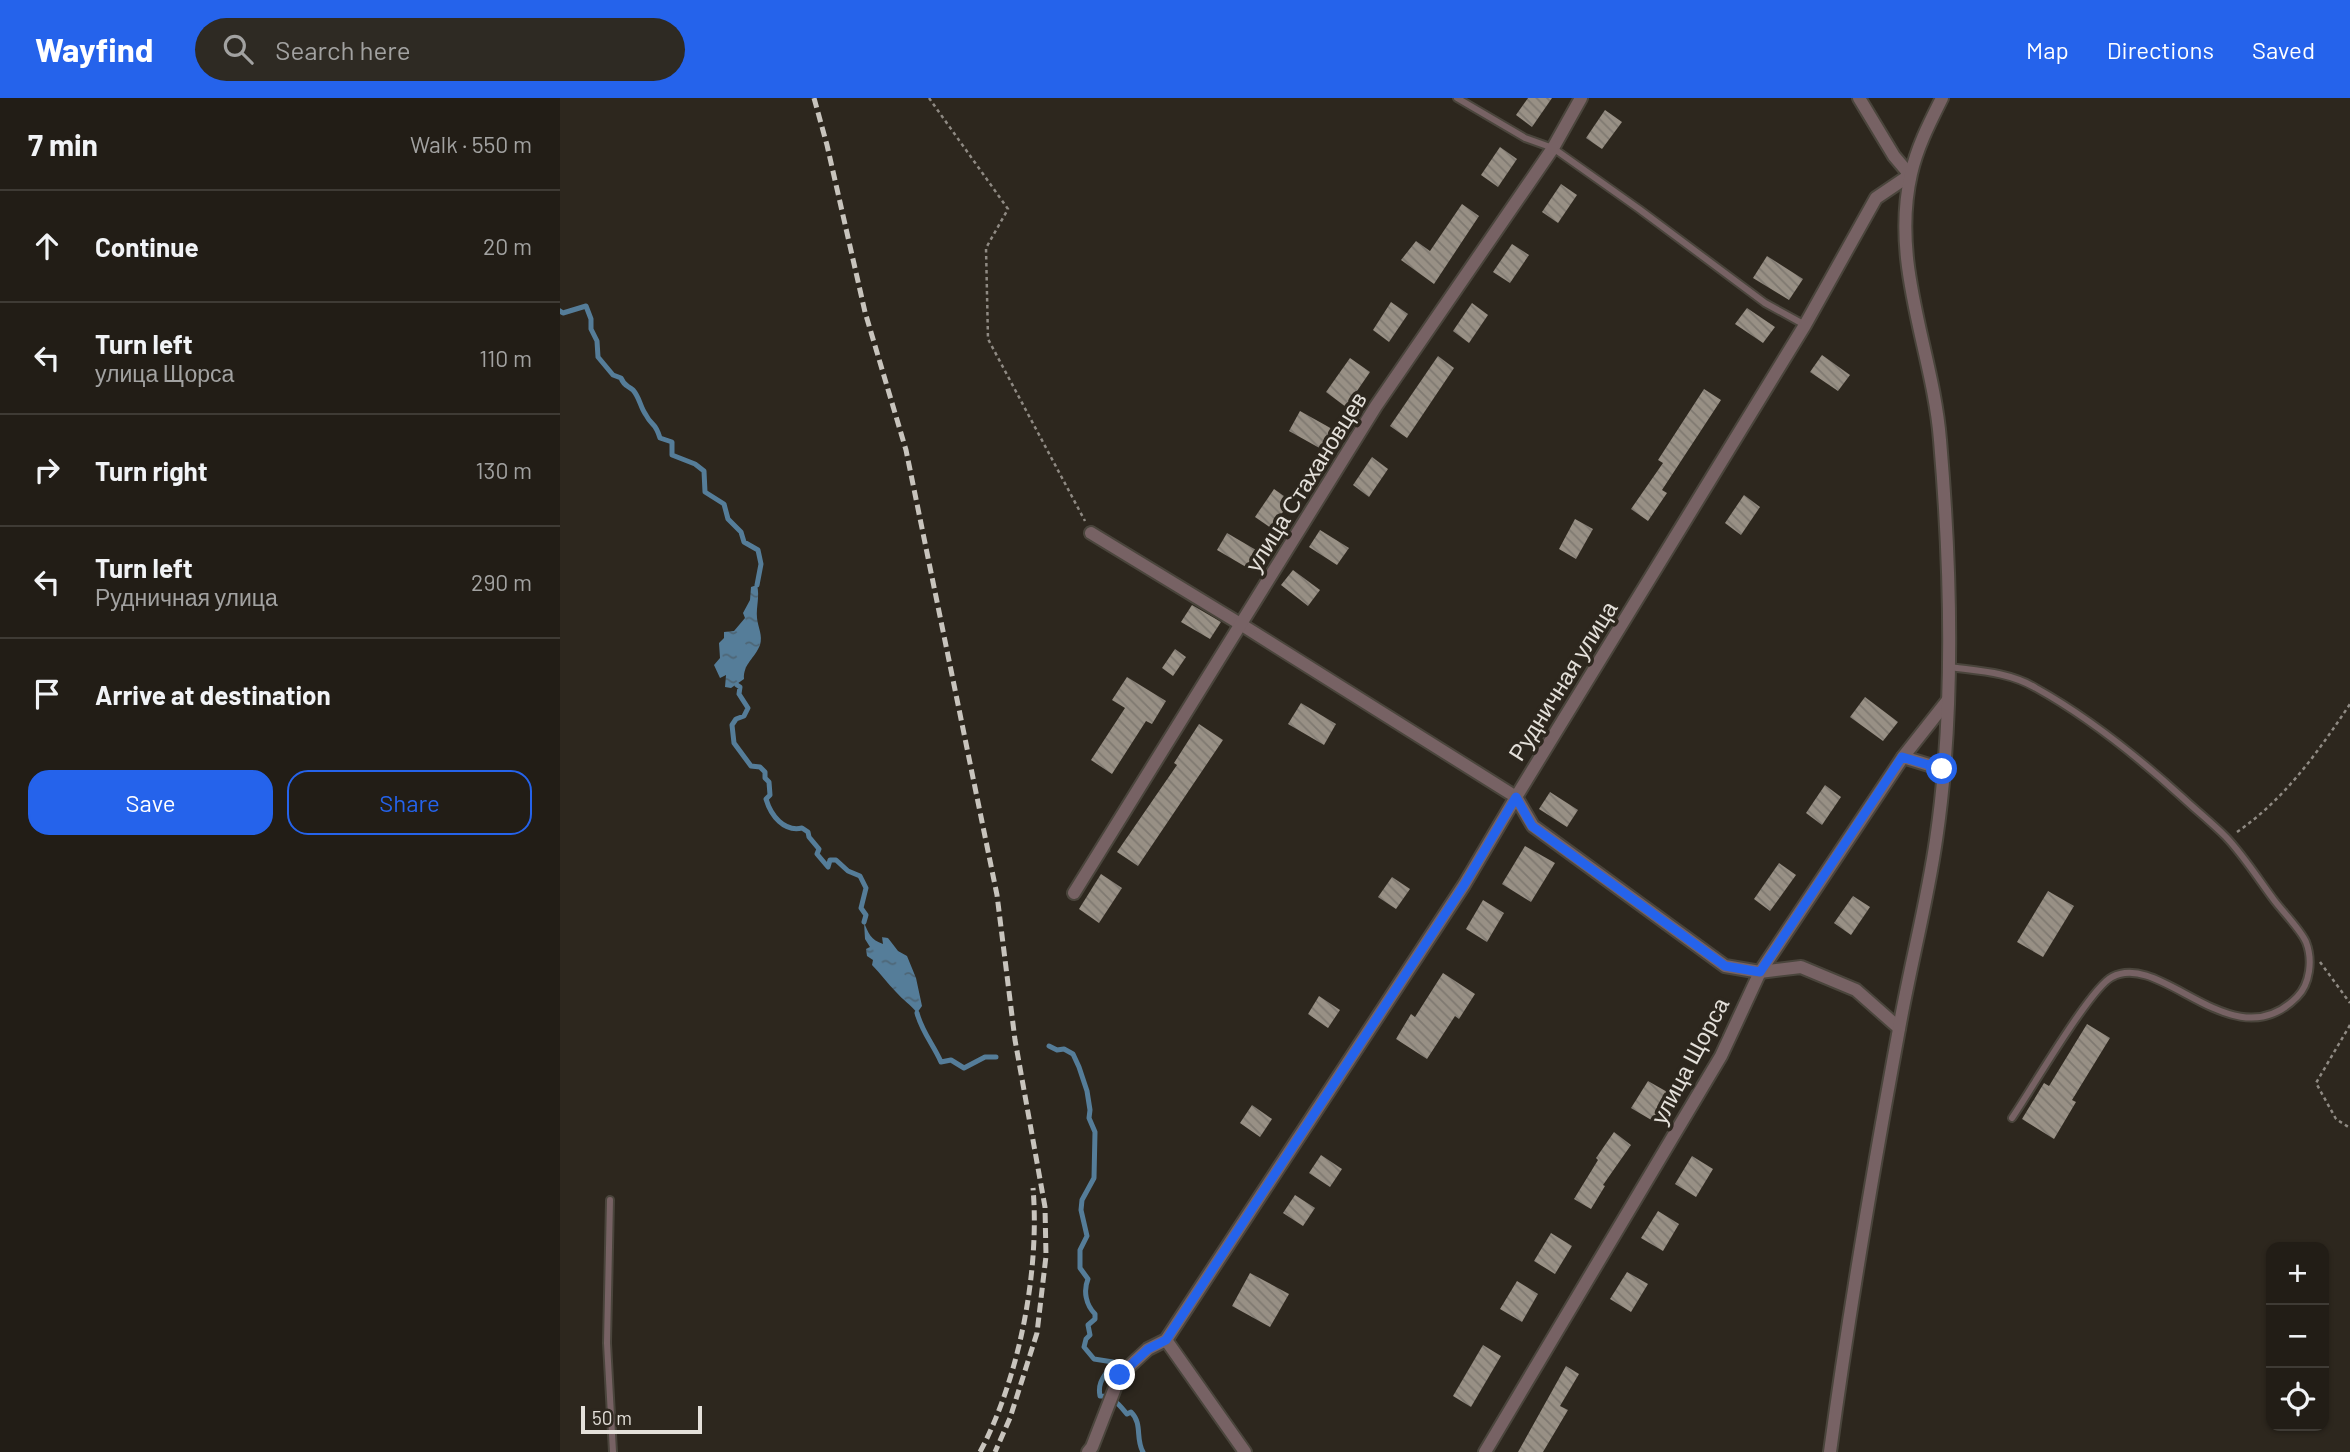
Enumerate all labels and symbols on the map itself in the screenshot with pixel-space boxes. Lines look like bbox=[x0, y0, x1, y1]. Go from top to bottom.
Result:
street label: улица Стахановцев bbox=[1238, 386, 1372, 577]
street label: Рудничная улица bbox=[1502, 595, 1623, 765]
route start bbox=[1926, 753, 1957, 784]
street label: улица Щорса bbox=[1644, 992, 1734, 1129]
route end bbox=[1104, 1359, 1135, 1390]
scale bar bbox=[581, 1403, 702, 1435]

